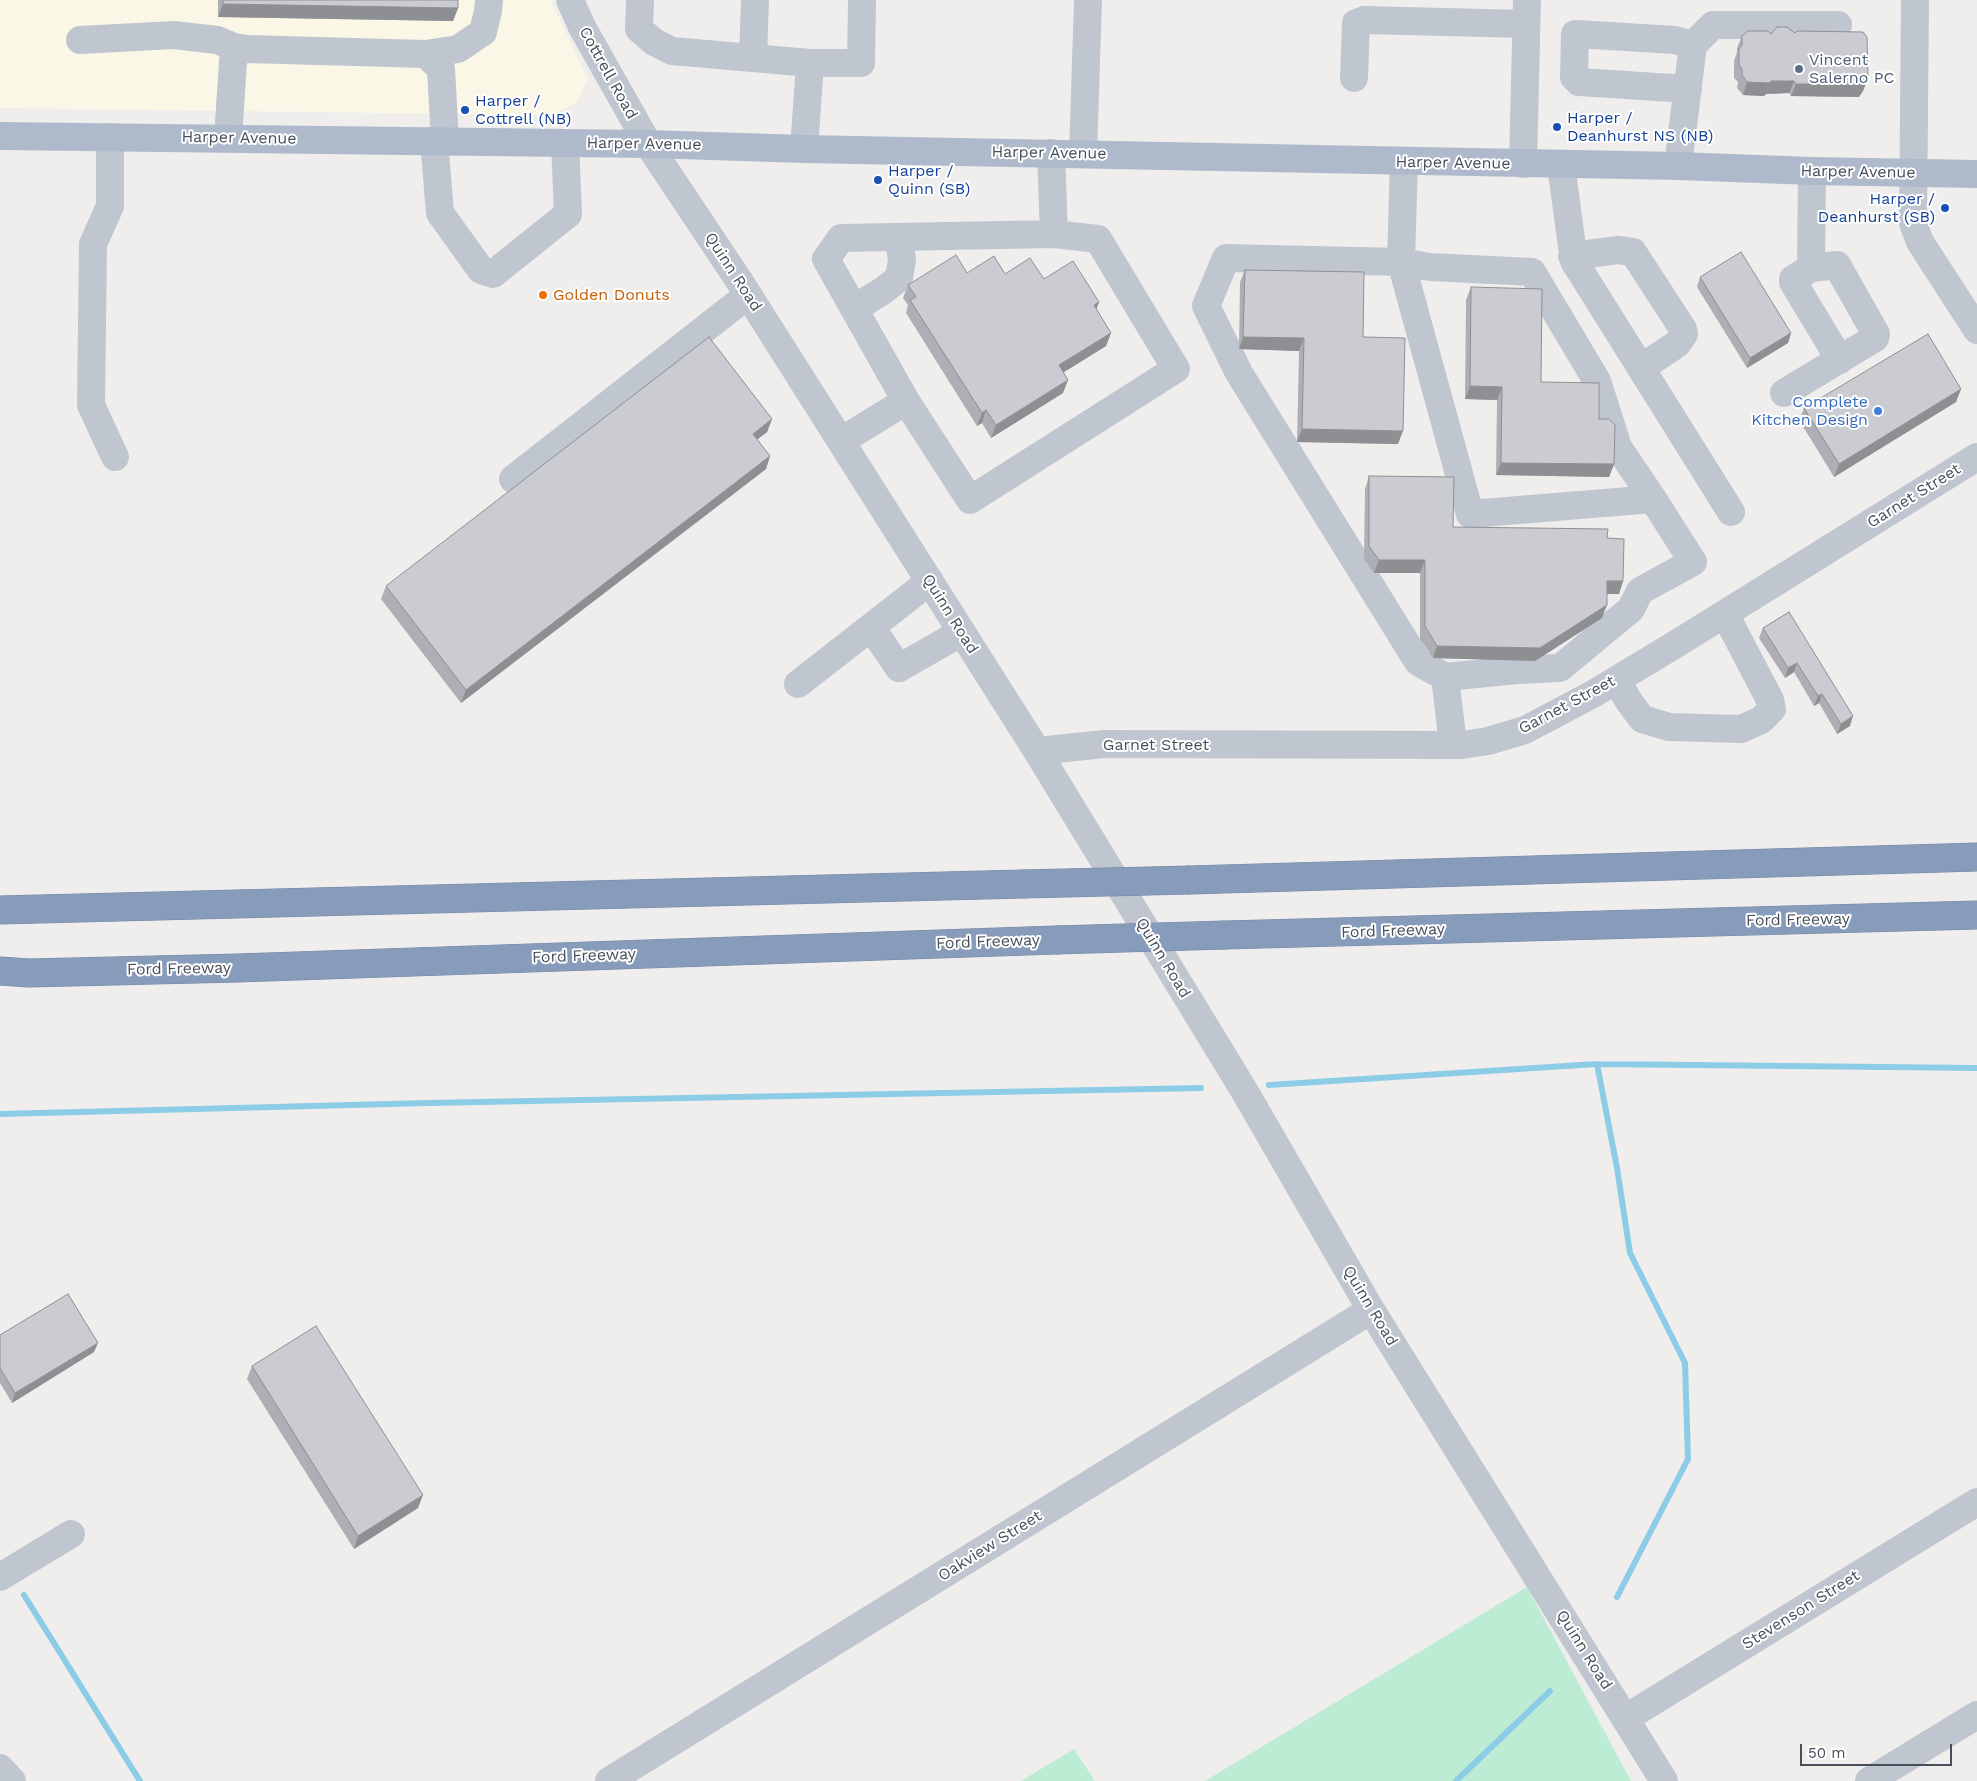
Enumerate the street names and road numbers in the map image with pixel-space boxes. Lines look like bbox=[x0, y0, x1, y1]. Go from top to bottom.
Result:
street label: Cottrell Road bbox=[575, 23, 641, 123]
street label: Harper Avenue bbox=[181, 127, 297, 149]
street label: Harper Avenue bbox=[586, 133, 702, 155]
street label: Harper Avenue bbox=[991, 142, 1107, 164]
street label: Harper Avenue bbox=[1395, 152, 1511, 174]
street label: Harper Avenue bbox=[1800, 161, 1916, 183]
street label: Quinn Road bbox=[700, 229, 766, 315]
street label: Garnet Street bbox=[1864, 460, 1964, 532]
street label: Quinn Road bbox=[918, 571, 982, 657]
street label: Garnet Street bbox=[1516, 672, 1618, 738]
street label: Garnet Street bbox=[1103, 735, 1209, 755]
street label: Ford Freeway bbox=[1746, 909, 1850, 931]
street label: Quinn Road bbox=[1131, 914, 1195, 1002]
street label: Ford Freeway bbox=[1341, 920, 1445, 942]
street label: Ford Freeway bbox=[936, 931, 1040, 953]
street label: Ford Freeway bbox=[532, 945, 636, 967]
street label: Ford Freeway bbox=[127, 958, 231, 980]
street label: Quinn Road bbox=[1338, 1262, 1402, 1350]
street label: Oakview Street bbox=[935, 1506, 1045, 1586]
street label: Stevenson Street bbox=[1739, 1566, 1863, 1654]
street label: Quinn Road bbox=[1552, 1607, 1616, 1693]

